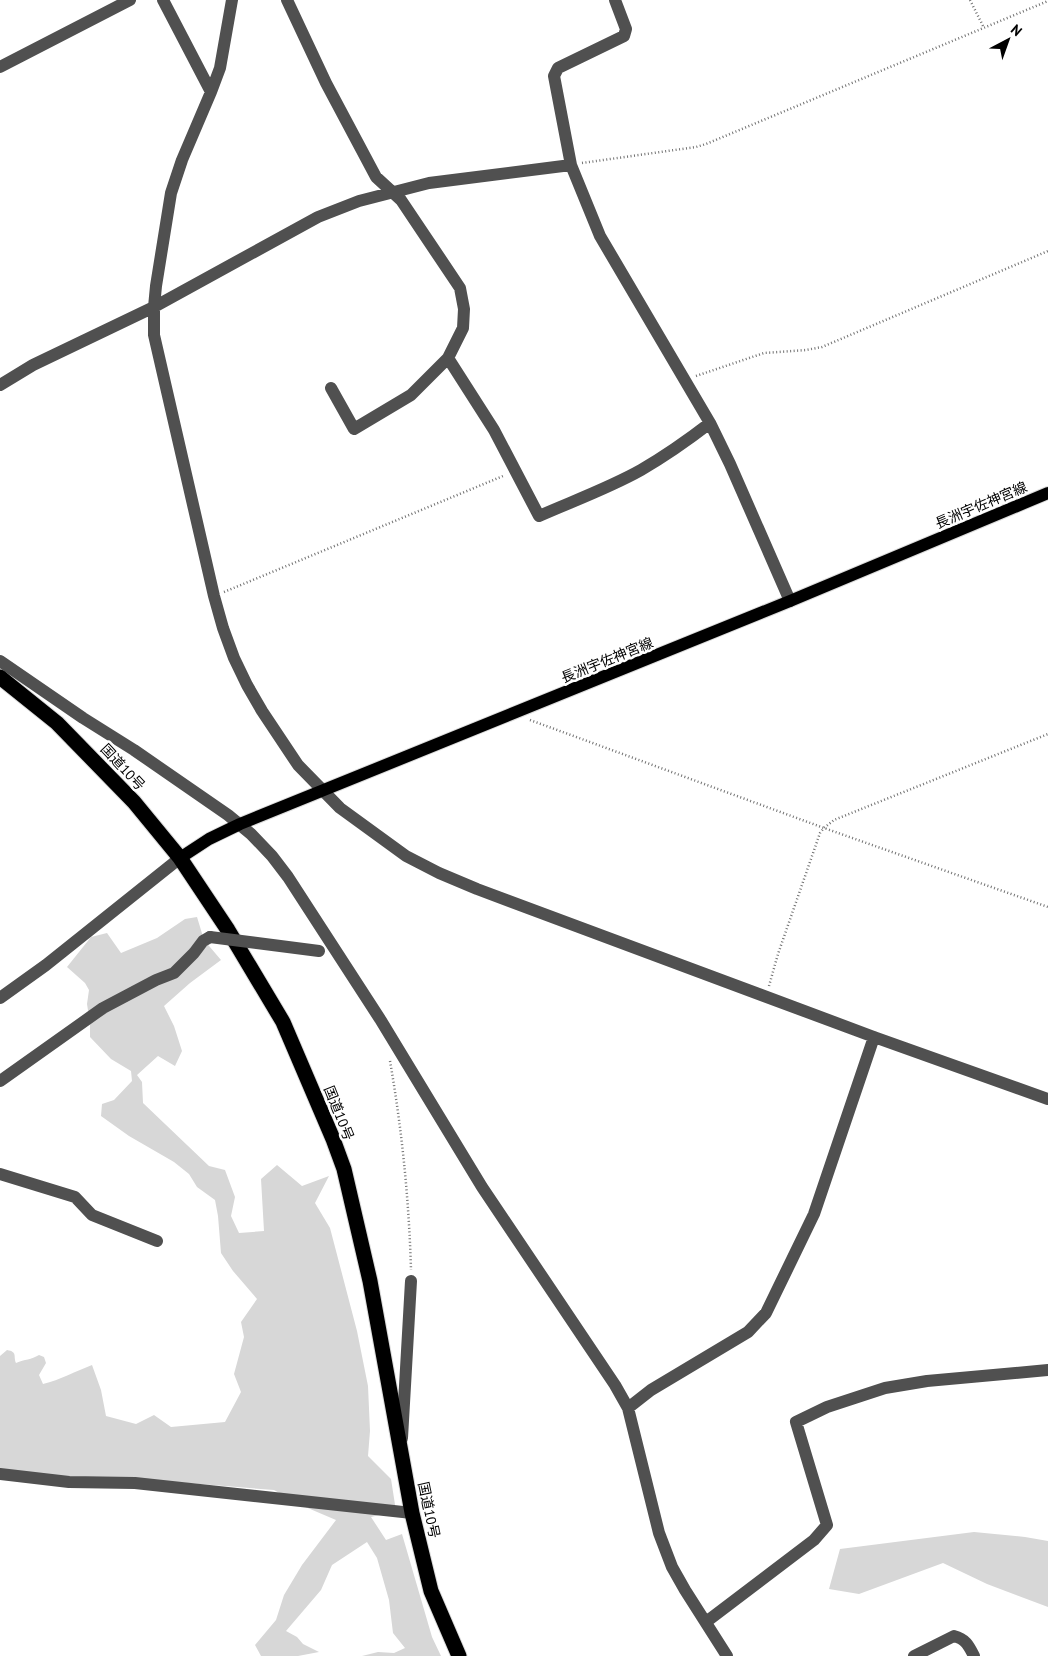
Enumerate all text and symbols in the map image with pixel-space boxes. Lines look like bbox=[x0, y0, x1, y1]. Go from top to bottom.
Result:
north arrow bbox=[983, 15, 1033, 65]
text: N bbox=[1007, 20, 1026, 40]
street label: 長洲宇佐神宮線 bbox=[932, 478, 1030, 532]
street label: 長洲宇佐神宮線 bbox=[558, 633, 656, 687]
street label: 国道10号 bbox=[97, 740, 149, 794]
street label: 国道10号 bbox=[320, 1083, 358, 1143]
street label: 国道10号 bbox=[414, 1480, 444, 1540]

